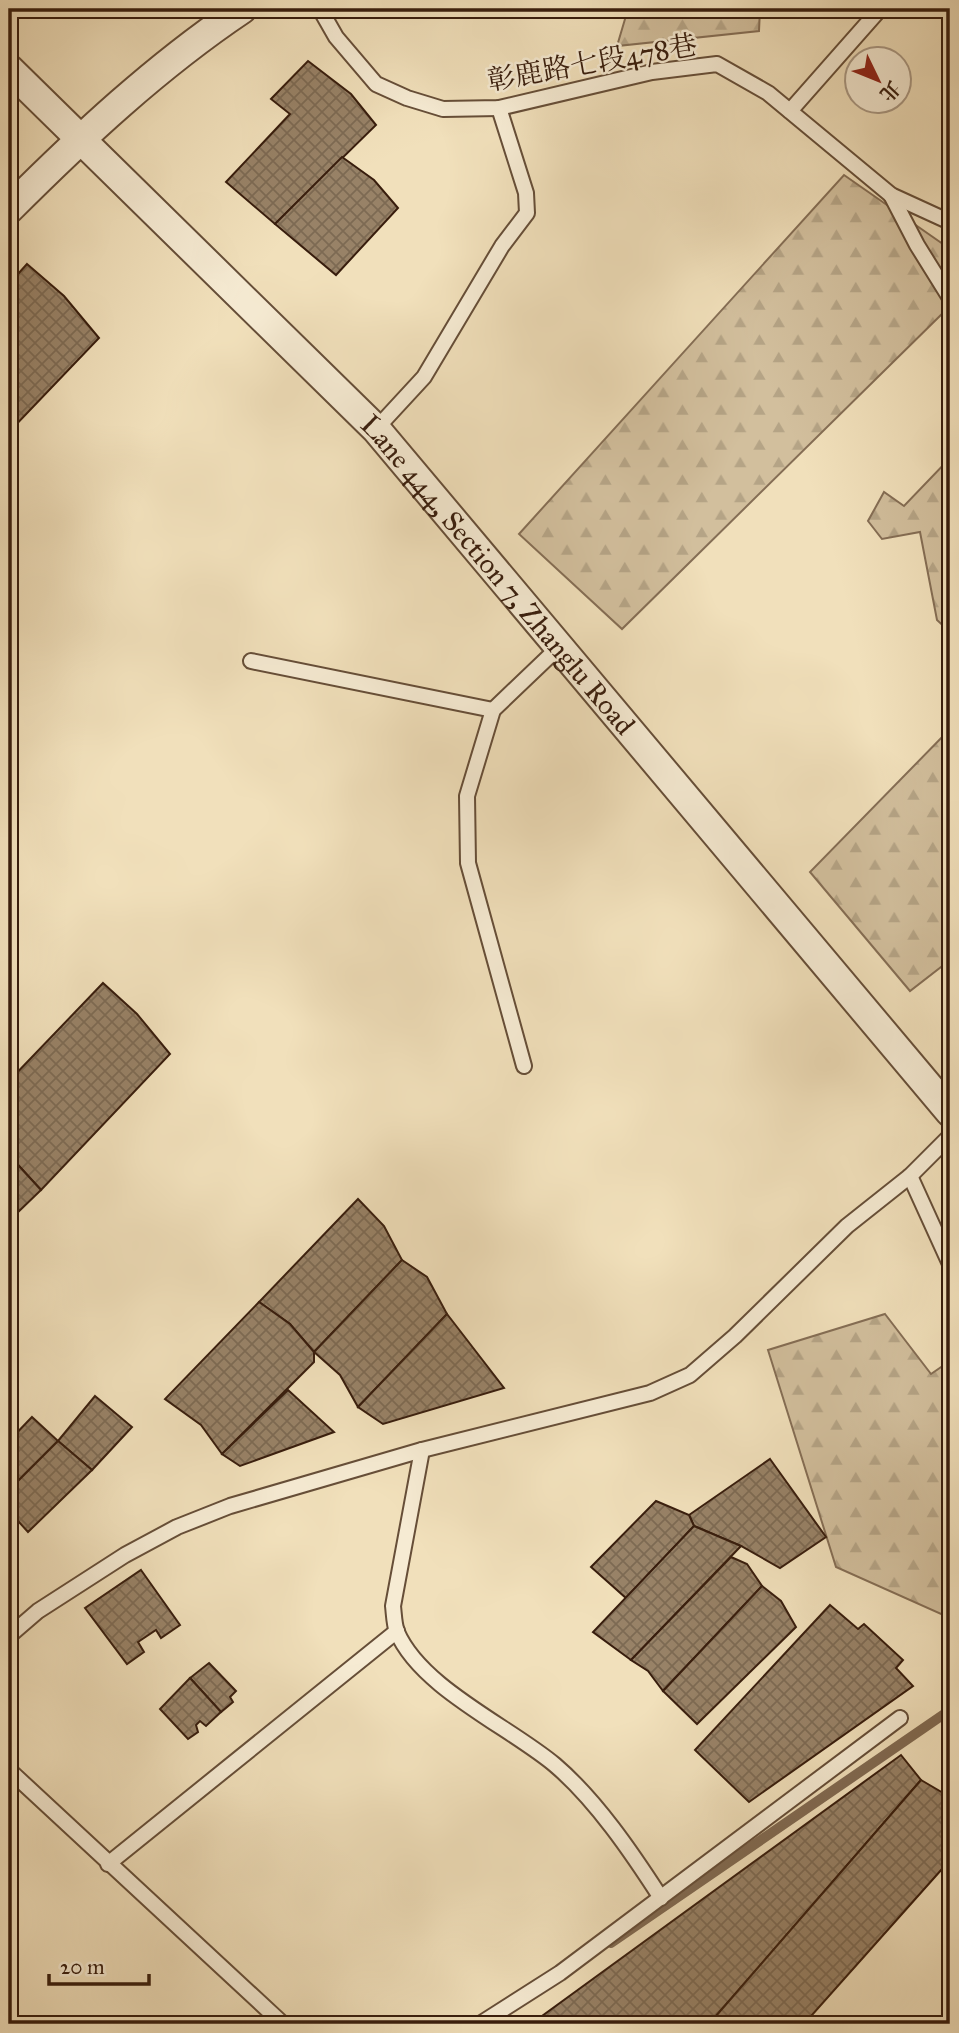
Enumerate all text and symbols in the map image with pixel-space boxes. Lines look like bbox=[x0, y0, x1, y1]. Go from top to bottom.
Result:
street label: 彰鹿路七段478巷 bbox=[485, 27, 700, 98]
north arrow bbox=[844, 46, 914, 116]
text: 北 bbox=[875, 76, 905, 106]
street label: Lane 444, Section 7, Zhanglu Road bbox=[353, 407, 642, 742]
scale bar bbox=[49, 1942, 149, 1986]
text: 20 m bbox=[60, 1954, 105, 1980]

